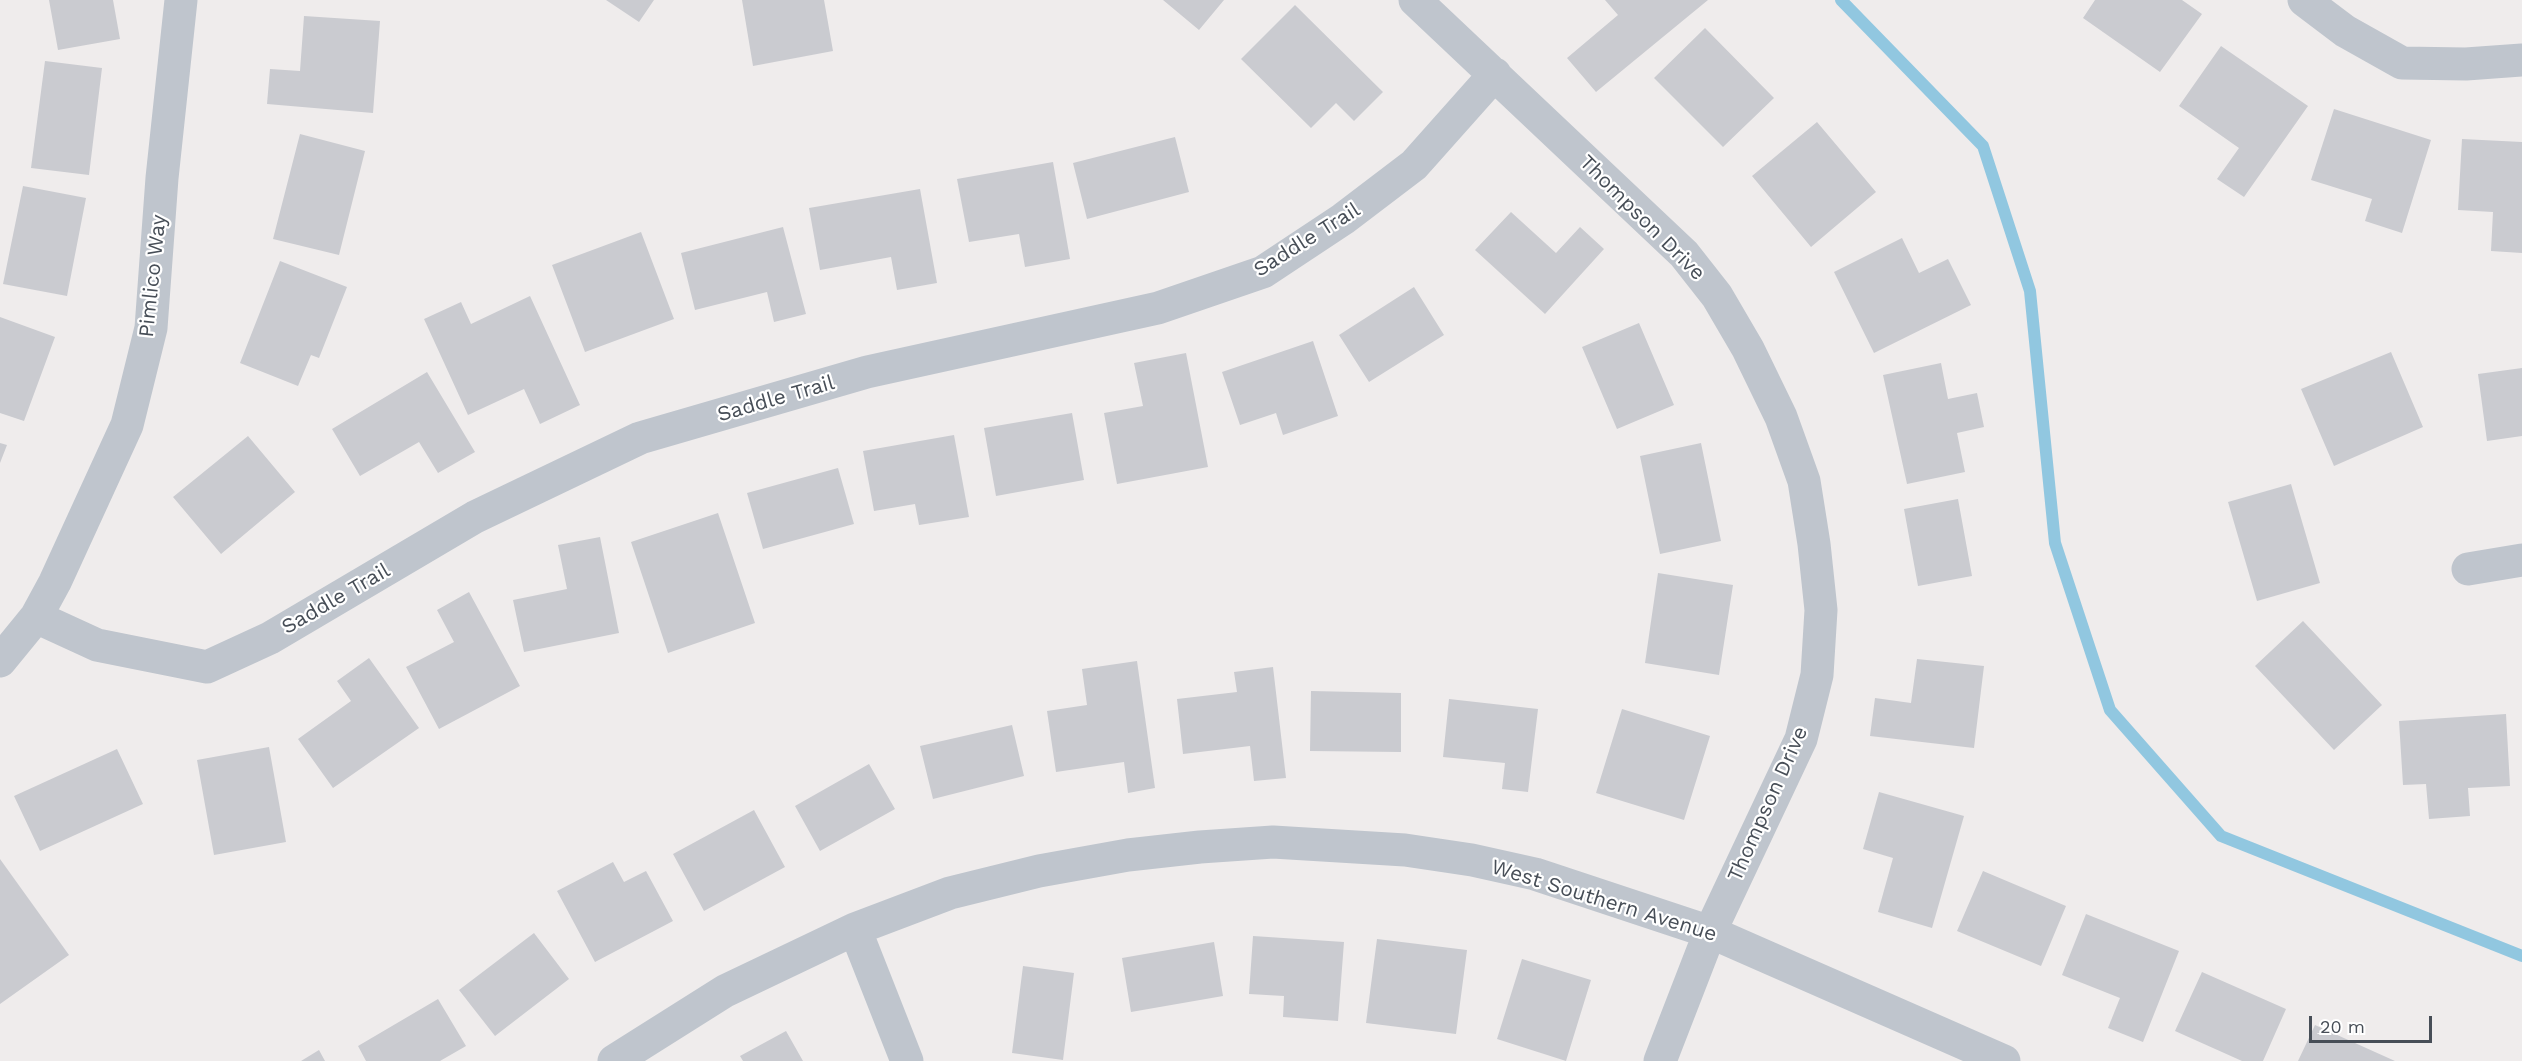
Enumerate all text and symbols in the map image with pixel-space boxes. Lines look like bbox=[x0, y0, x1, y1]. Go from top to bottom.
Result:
street label: Thompson Drive bbox=[1574, 150, 1710, 286]
street label: Saddle Trail bbox=[1249, 197, 1365, 283]
street label: Pimlico Way bbox=[134, 213, 172, 339]
street label: Saddle Trail bbox=[715, 370, 837, 428]
street label: Saddle Trail bbox=[277, 558, 395, 640]
street label: Thompson Drive bbox=[1723, 723, 1813, 885]
street label: West Southern Avenue bbox=[1488, 855, 1720, 947]
scale bar bbox=[2312, 1004, 2435, 1042]
text: 20 m bbox=[2320, 1016, 2365, 1037]

